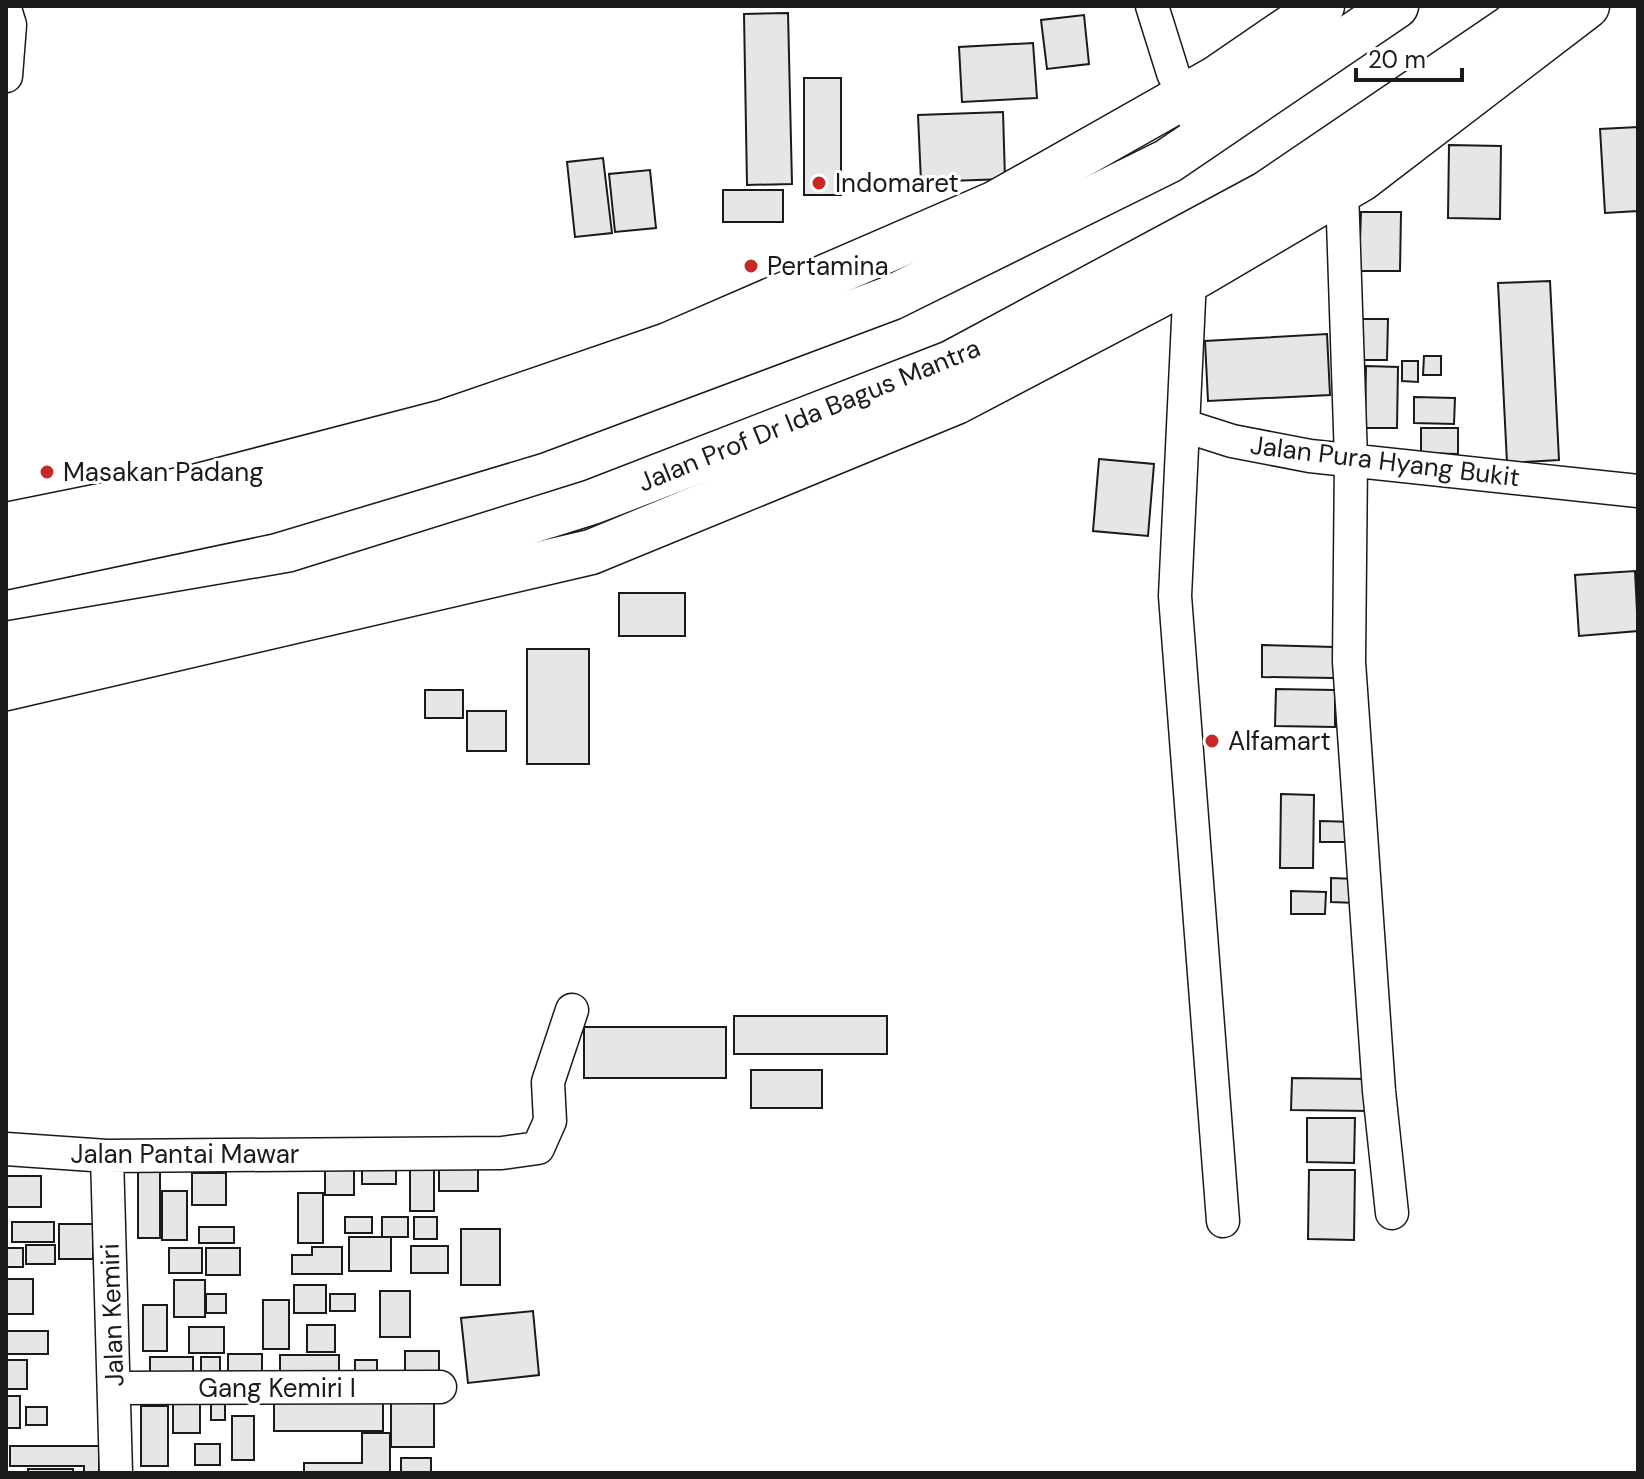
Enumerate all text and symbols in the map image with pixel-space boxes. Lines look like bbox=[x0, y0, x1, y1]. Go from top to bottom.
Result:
scale bar bbox=[1356, 32, 1462, 82]
text: 20 m bbox=[1368, 44, 1426, 75]
place label: Indomaret bbox=[835, 166, 959, 200]
marker: Indomaret bbox=[810, 174, 828, 192]
place label: Pertamina bbox=[767, 249, 889, 283]
marker: Pertamina bbox=[742, 257, 760, 275]
street label: Jalan Prof Dr Ida Bagus Mantra bbox=[633, 331, 985, 499]
street label: Jalan Pura Hyang Bukit bbox=[1248, 428, 1522, 494]
place label: Masakan Padang bbox=[63, 455, 264, 489]
marker: Masakan Padang bbox=[38, 463, 56, 481]
place label: Alfamart bbox=[1228, 724, 1331, 758]
marker: Alfamart bbox=[1203, 732, 1221, 750]
street label: Jalan Pantai Mawar bbox=[71, 1137, 299, 1171]
street label: Jalan Kemiri bbox=[93, 1243, 131, 1387]
street label: Gang Kemiri I bbox=[198, 1371, 356, 1405]

